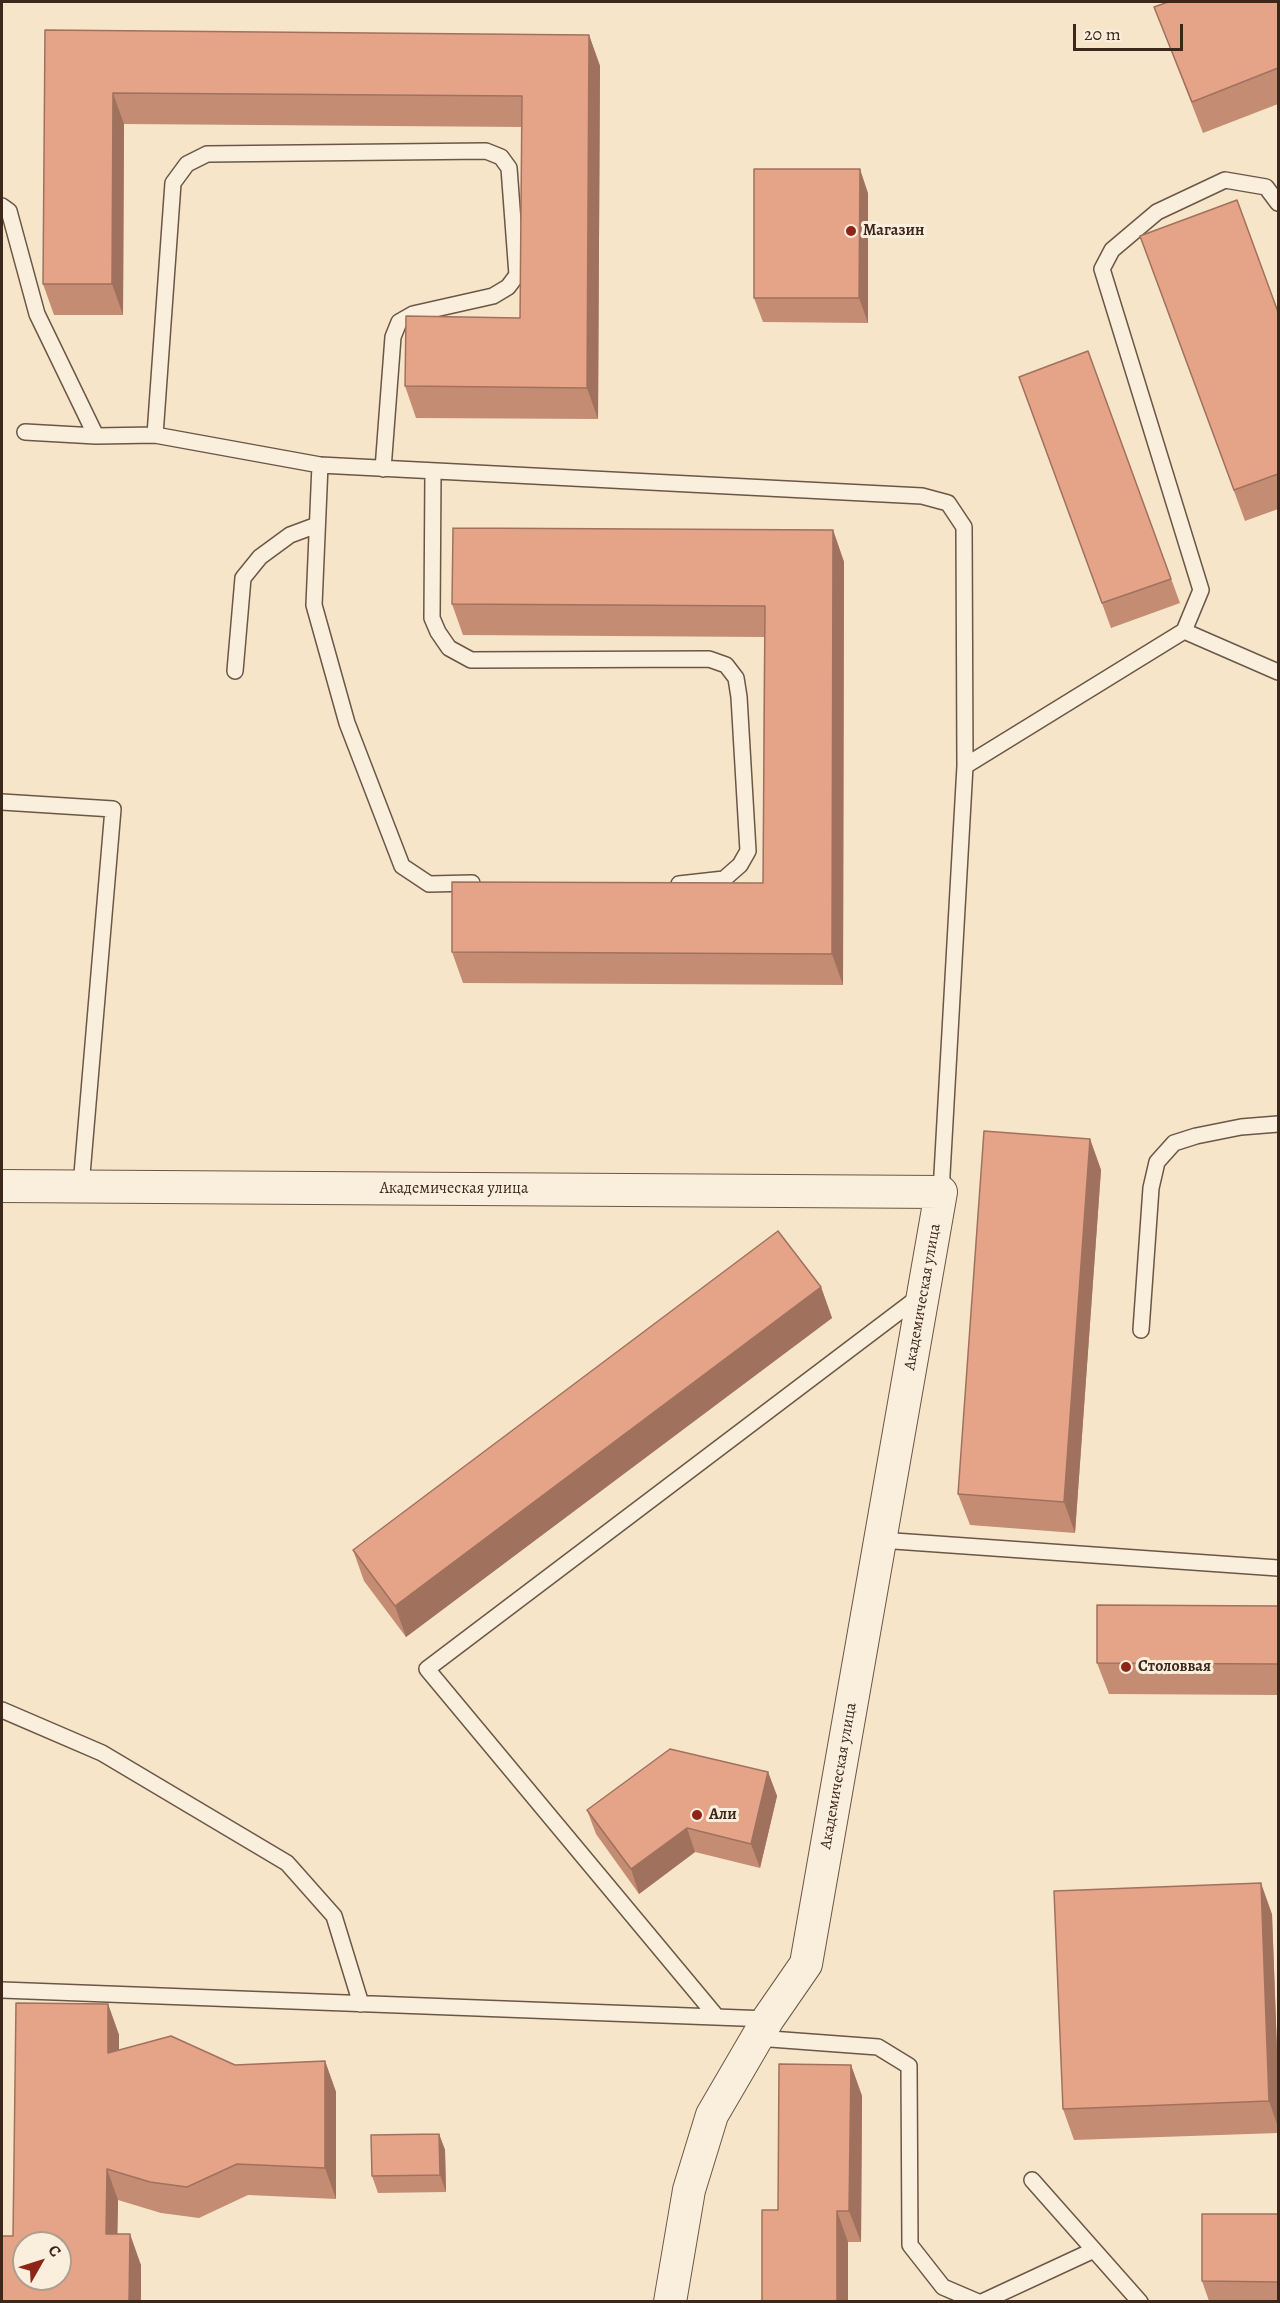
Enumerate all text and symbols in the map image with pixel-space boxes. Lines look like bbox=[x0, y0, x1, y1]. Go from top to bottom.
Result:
scale bar bbox=[1076, 12, 1186, 50]
text: 20 m bbox=[1084, 22, 1121, 46]
place label: Магазин bbox=[863, 221, 924, 241]
marker: Магазин bbox=[844, 224, 858, 238]
street label: Академическая улица bbox=[380, 1179, 528, 1199]
street label: Академическая улица bbox=[901, 1222, 945, 1372]
place label: Столоввая bbox=[1138, 1657, 1211, 1677]
marker: Столоввая bbox=[1119, 1660, 1133, 1674]
street label: Академическая улица bbox=[817, 1701, 861, 1851]
place label: Али bbox=[709, 1805, 737, 1825]
marker: Али bbox=[690, 1808, 704, 1822]
north arrow bbox=[12, 2231, 72, 2291]
text: С bbox=[43, 2240, 66, 2262]

